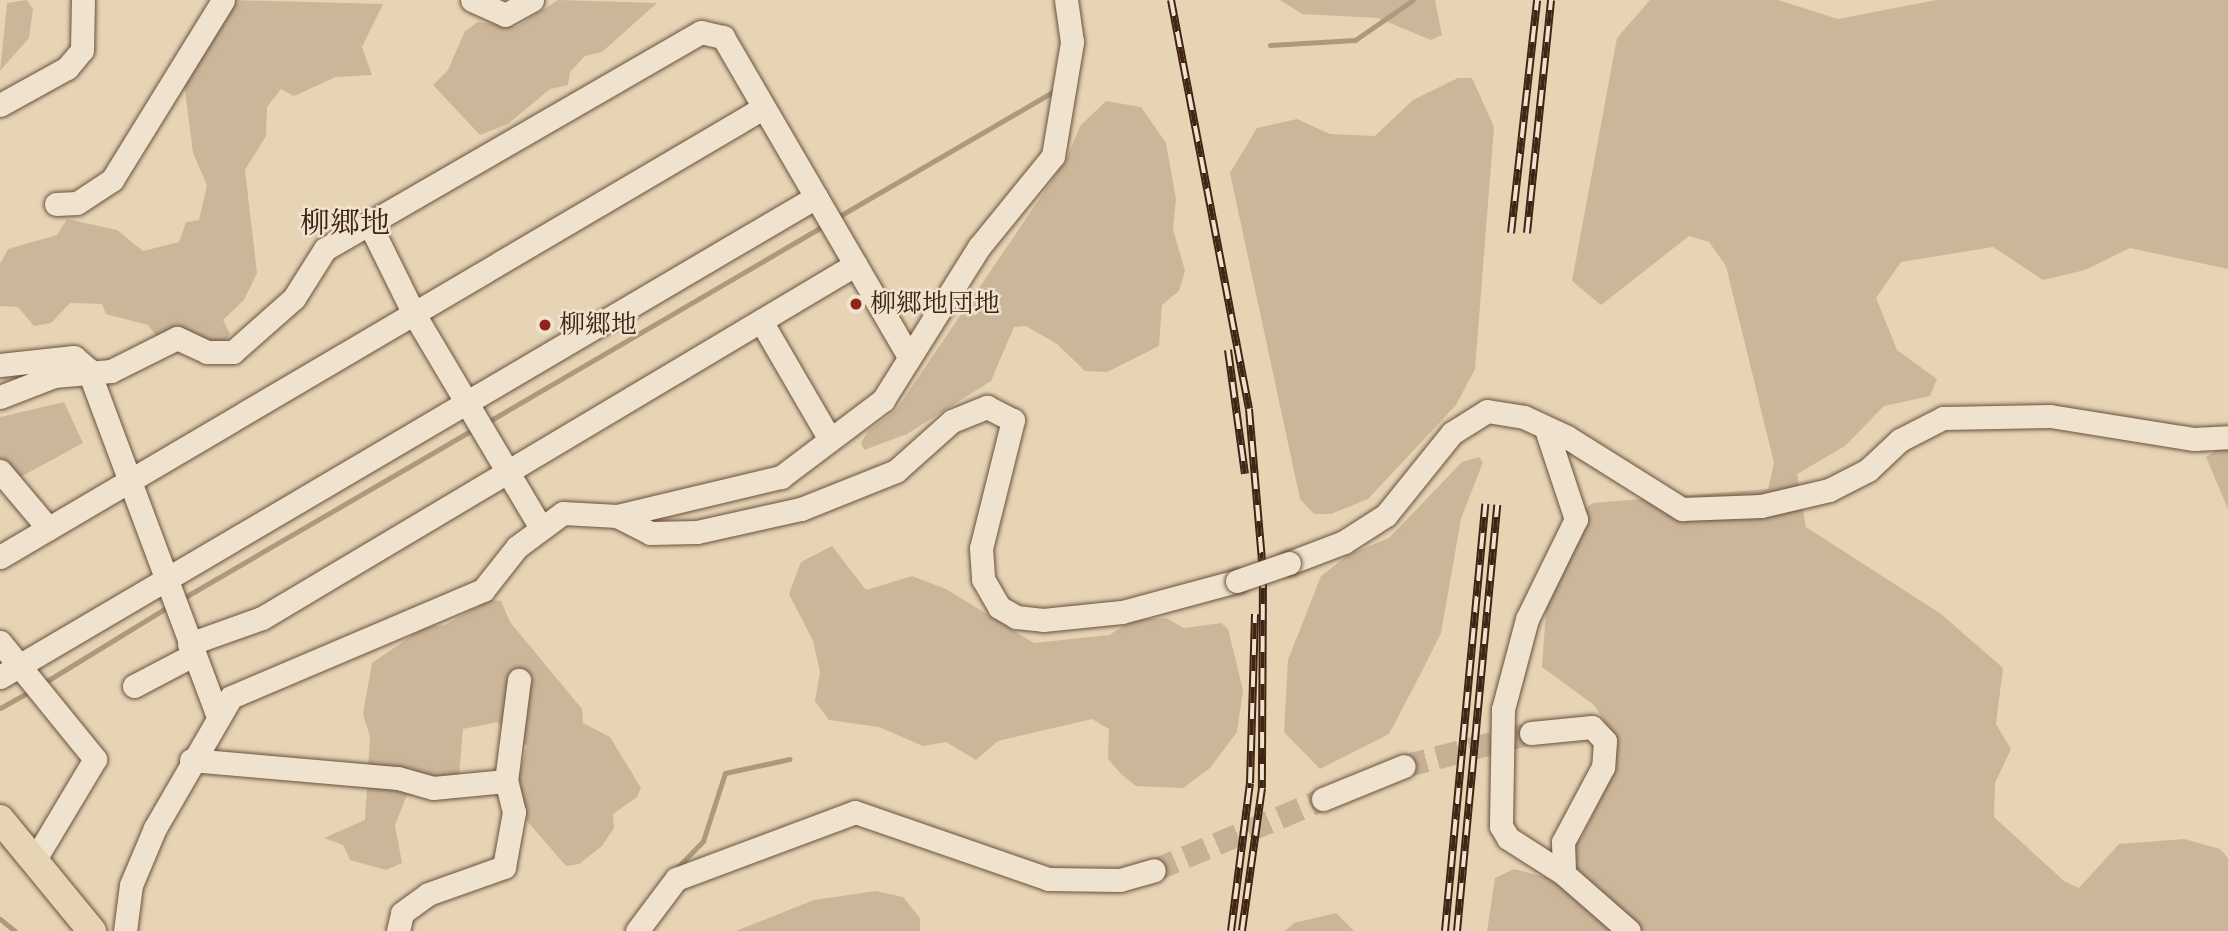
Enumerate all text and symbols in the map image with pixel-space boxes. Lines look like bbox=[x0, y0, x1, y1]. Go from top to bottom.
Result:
district label: 柳郷地 bbox=[300, 205, 390, 241]
place label: 柳郷地団地 bbox=[870, 288, 1000, 320]
marker: 柳郷地団地 bbox=[848, 296, 864, 312]
place label: 柳郷地 bbox=[559, 309, 637, 341]
marker: 柳郷地 bbox=[537, 317, 553, 333]

